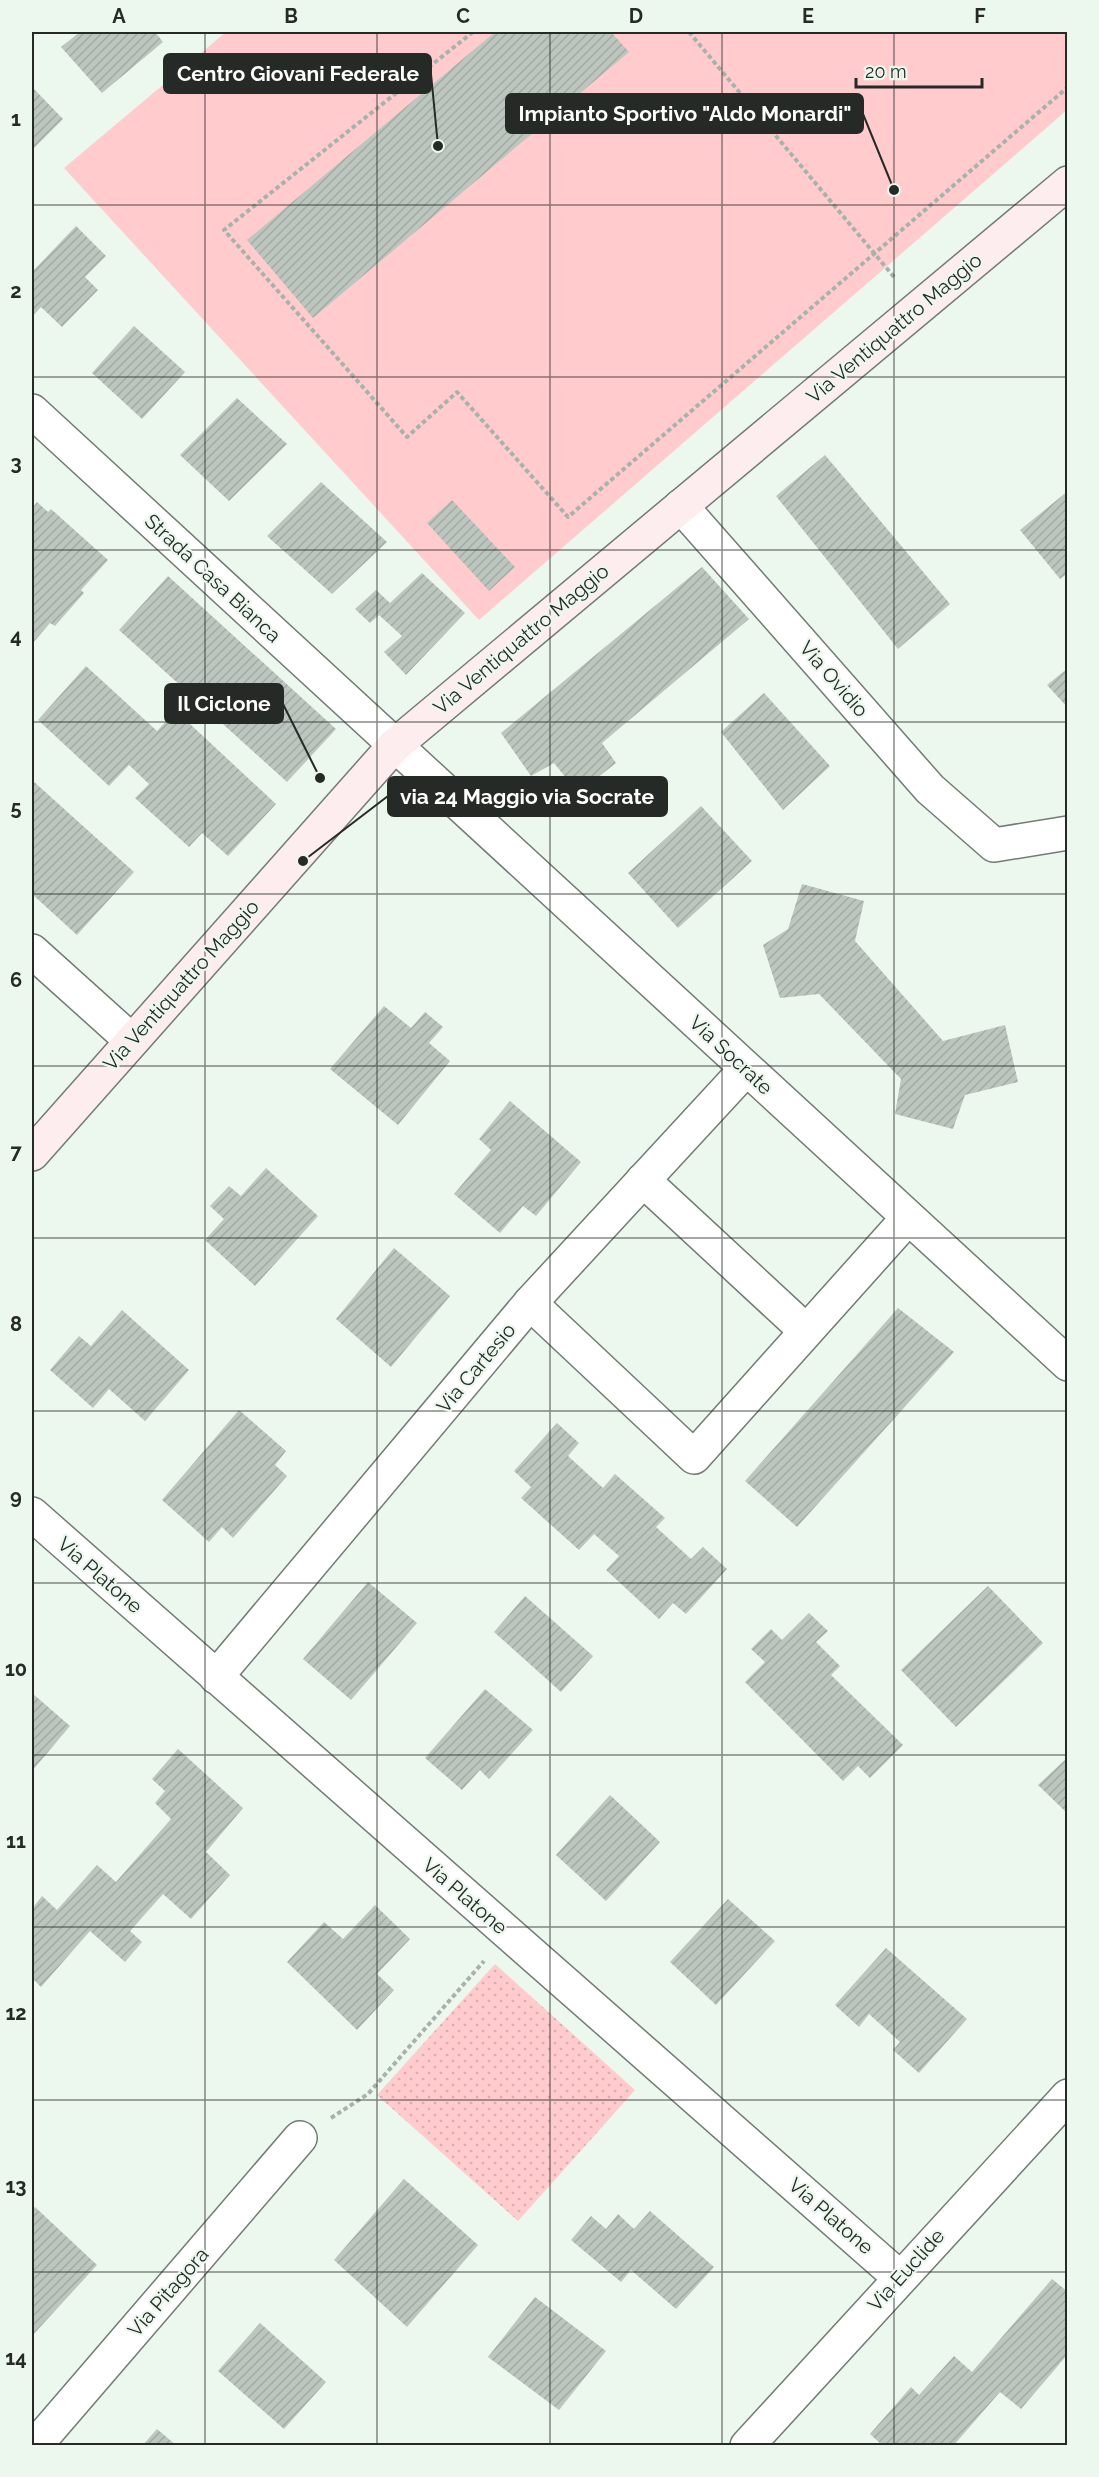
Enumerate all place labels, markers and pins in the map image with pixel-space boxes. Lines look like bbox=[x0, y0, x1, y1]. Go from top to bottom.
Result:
callout: Centro Giovani Federale bbox=[164, 54, 431, 93]
callout: Impianto Sportivo "Aldo Monardi" bbox=[506, 94, 863, 133]
callout: Il Ciclone bbox=[165, 684, 283, 723]
callout: via 24 Maggio via Socrate bbox=[388, 777, 667, 816]

